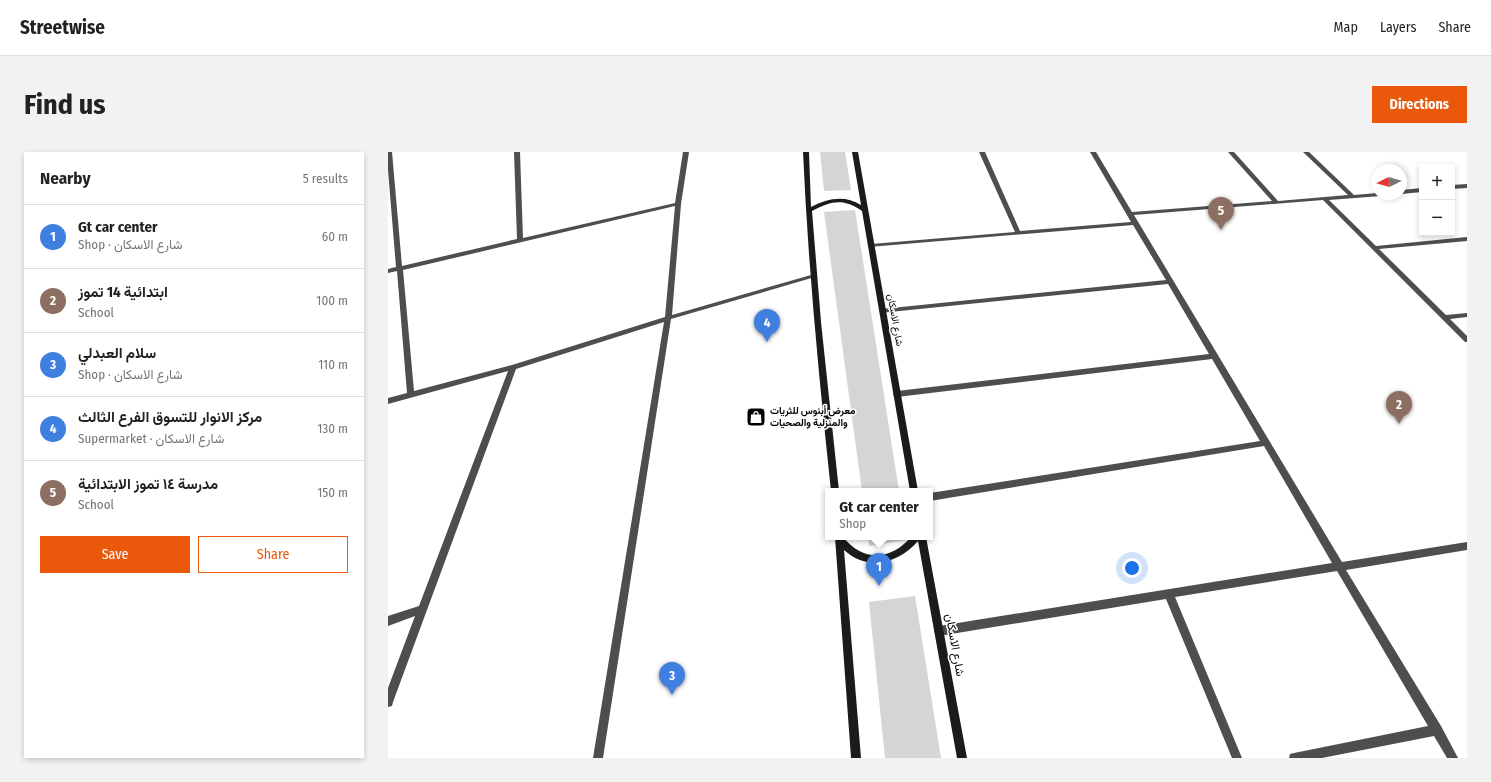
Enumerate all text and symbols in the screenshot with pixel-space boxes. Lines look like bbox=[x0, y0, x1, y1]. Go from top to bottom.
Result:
text: Streetwise bbox=[20, 16, 105, 39]
text: Map bbox=[1334, 19, 1358, 36]
text: Layers bbox=[1380, 19, 1416, 36]
text: Share bbox=[1438, 19, 1471, 36]
button: Directions bbox=[1372, 86, 1467, 123]
text: Find us bbox=[24, 88, 106, 121]
north arrow bbox=[1371, 164, 1407, 200]
map controls bbox=[1419, 164, 1455, 236]
button: + bbox=[1419, 164, 1455, 200]
text: Nearby bbox=[40, 168, 91, 189]
text: 5 results bbox=[303, 171, 348, 186]
pin: 5 bbox=[1208, 197, 1234, 230]
button: − bbox=[1419, 200, 1455, 236]
text: Gt car center bbox=[78, 218, 158, 236]
text: 1 bbox=[50, 229, 56, 244]
text: 60 m bbox=[322, 229, 348, 244]
text: Shop · شارع الاسكان bbox=[78, 237, 183, 252]
text: ابتدائية 14 تموز bbox=[78, 283, 168, 301]
text: 2 bbox=[50, 293, 56, 308]
text: 100 m bbox=[316, 293, 348, 308]
street label: شارع الاسكان bbox=[885, 293, 906, 347]
text: School bbox=[78, 305, 114, 320]
pin: 4 bbox=[754, 309, 780, 342]
text: سلام العبدلي bbox=[78, 344, 156, 362]
text: 3 bbox=[50, 357, 56, 372]
text: 110 m bbox=[318, 357, 348, 372]
text: Shop · شارع الاسكان bbox=[78, 367, 183, 382]
pin: 2 bbox=[1386, 391, 1412, 424]
place label: معرض أبنوس للثريات والمنزلية والصحيات bbox=[770, 405, 856, 429]
shop icon: معرض أبنوس للثريات والمنزلية والصحيات bbox=[745, 406, 767, 428]
text: مركز الانوار للتسوق الفرع الثالث bbox=[78, 408, 262, 426]
text: 4 bbox=[50, 421, 56, 436]
text: 130 m bbox=[317, 421, 348, 436]
text: Supermarket · شارع الاسكان bbox=[78, 431, 224, 446]
text: مدرسة ١٤ تموز الابتدائية bbox=[78, 475, 218, 493]
text: 5 bbox=[50, 485, 56, 500]
text: 150 m bbox=[317, 485, 348, 500]
popup bbox=[825, 488, 933, 540]
text: School bbox=[78, 497, 114, 512]
text: Gt car center bbox=[839, 498, 919, 516]
text: Shop bbox=[839, 516, 866, 531]
button: Save bbox=[40, 536, 190, 573]
button: Share bbox=[198, 536, 348, 573]
pin: 1 bbox=[866, 553, 892, 586]
your location bbox=[1122, 558, 1142, 578]
street label: شارع الاسكان bbox=[941, 613, 967, 678]
pin: 3 bbox=[659, 662, 685, 695]

